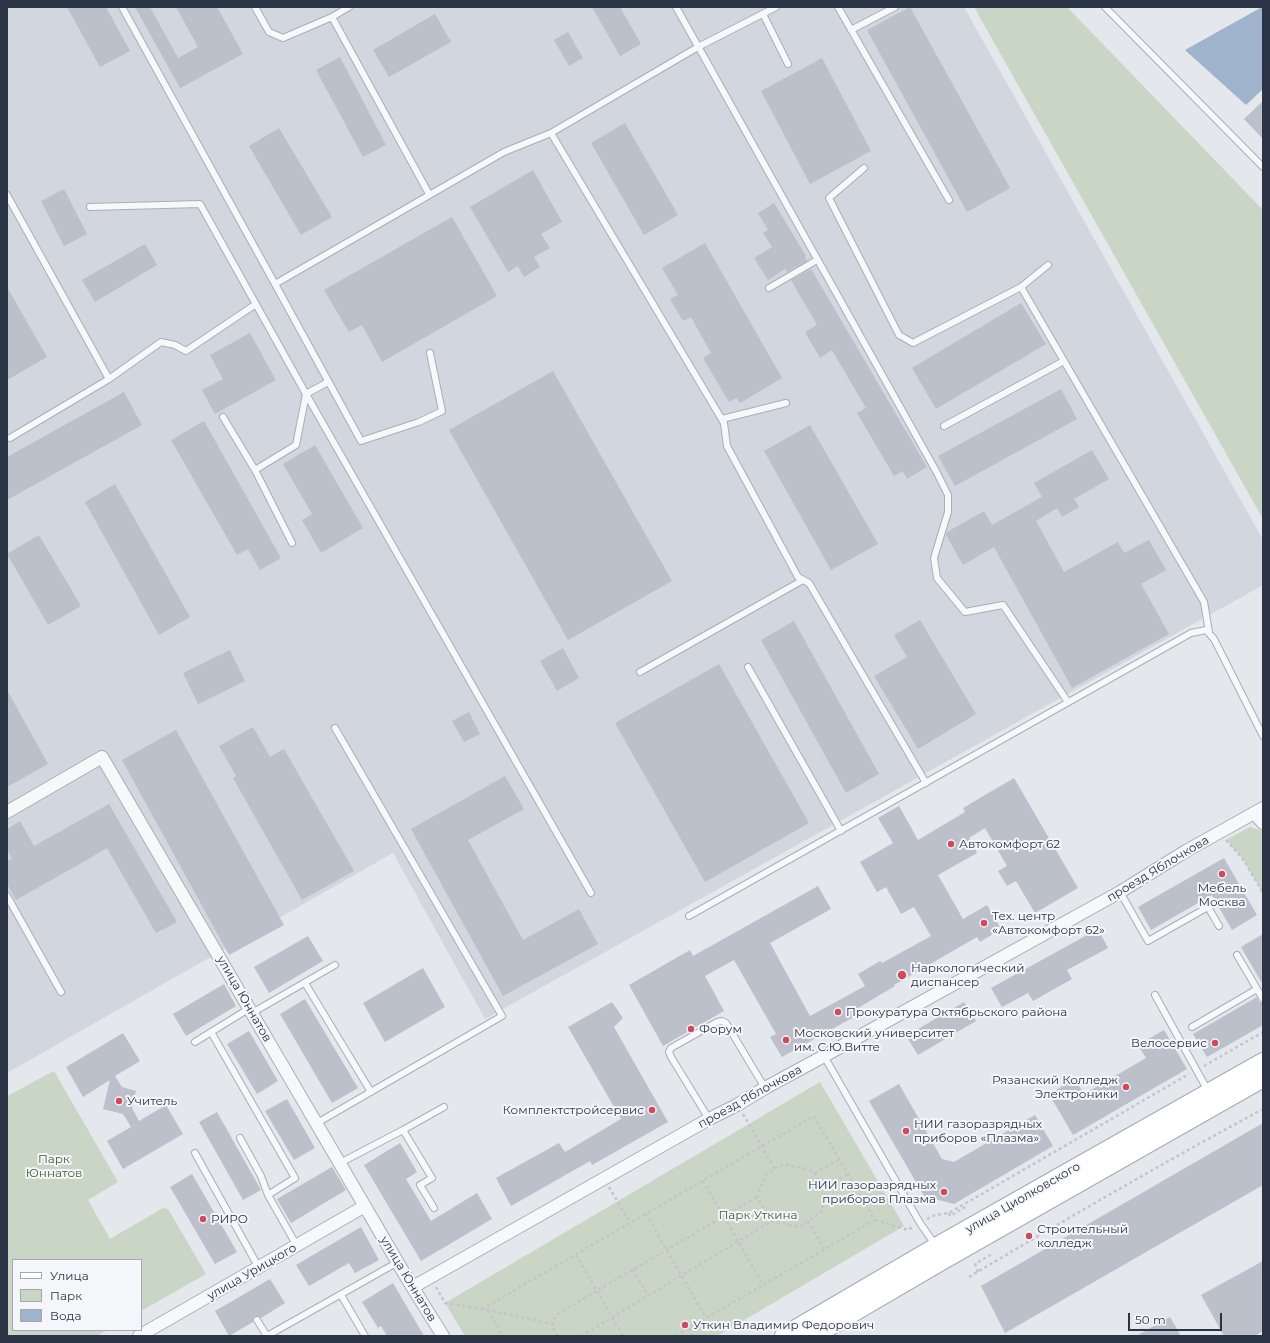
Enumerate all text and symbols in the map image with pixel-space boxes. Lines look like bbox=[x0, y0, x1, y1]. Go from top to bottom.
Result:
street label: проезд Яблочкова bbox=[1104, 833, 1212, 905]
place label: Автокомфорт 62 bbox=[959, 837, 1060, 851]
marker: Автокомфорт 62 bbox=[946, 839, 956, 849]
marker: Мебель Москва bbox=[1217, 869, 1227, 879]
place label: Мебель Москва bbox=[1198, 881, 1246, 909]
place label: Тех. центр «Автокомфорт 62» bbox=[992, 909, 1105, 937]
marker: Тех. центр «Автокомфорт 62» bbox=[979, 918, 989, 928]
street label: улица Юннатов bbox=[213, 953, 275, 1045]
place label: Наркологический диспансер bbox=[911, 961, 1024, 989]
marker: Наркологический диспансер bbox=[896, 969, 908, 981]
place label: Прокуратура Октябрьского района bbox=[846, 1005, 1067, 1019]
marker: Прокуратура Октябрьского района bbox=[833, 1007, 843, 1017]
place label: Форум bbox=[699, 1022, 742, 1036]
marker: Форум bbox=[686, 1024, 696, 1034]
place label: Московский университет им. С.Ю.Витте bbox=[794, 1026, 954, 1054]
marker: Московский университет им. С.Ю.Витте bbox=[781, 1035, 791, 1045]
place label: Велосервис bbox=[1131, 1036, 1207, 1050]
marker: Велосервис bbox=[1210, 1038, 1220, 1048]
street label: проезд Яблочкова bbox=[696, 1062, 804, 1132]
place label: Рязанский Колледж Электроники bbox=[992, 1073, 1118, 1101]
marker: Рязанский Колледж Электроники bbox=[1121, 1082, 1131, 1092]
place label: Учитель bbox=[127, 1094, 177, 1108]
marker: Учитель bbox=[114, 1096, 124, 1106]
place label: Комплектстройсервис bbox=[502, 1103, 644, 1117]
marker: Комплектстройсервис bbox=[647, 1105, 657, 1115]
place label: НИИ газоразрядных приборов «Плазма» bbox=[914, 1117, 1042, 1145]
marker: НИИ газоразрядных приборов «Плазма» bbox=[901, 1126, 911, 1136]
park label: Парк Юннатов bbox=[26, 1152, 82, 1180]
street label: улица Циолковского bbox=[963, 1159, 1083, 1237]
place label: НИИ газоразрядных приборов Плазма bbox=[808, 1178, 936, 1206]
marker: НИИ газоразрядных приборов Плазма bbox=[939, 1187, 949, 1197]
park label: Парк Уткина bbox=[718, 1208, 798, 1222]
place label: РИРО bbox=[211, 1212, 248, 1226]
marker: РИРО bbox=[198, 1214, 208, 1224]
place label: Строительный колледж bbox=[1037, 1222, 1128, 1250]
marker: Строительный колледж bbox=[1024, 1231, 1034, 1241]
street label: улица Юннатов bbox=[377, 1234, 439, 1324]
street label: улица Урицкого bbox=[205, 1241, 299, 1303]
legend bbox=[12, 1259, 142, 1331]
text: Улица bbox=[50, 1268, 89, 1283]
text: Парк bbox=[50, 1288, 82, 1303]
scale bar bbox=[1130, 1305, 1224, 1331]
text: Вода bbox=[50, 1308, 81, 1323]
text: 50 m bbox=[1135, 1312, 1166, 1327]
place label: Уткин Владимир Федорович bbox=[693, 1318, 874, 1332]
marker: Уткин Владимир Федорович bbox=[680, 1320, 690, 1330]

